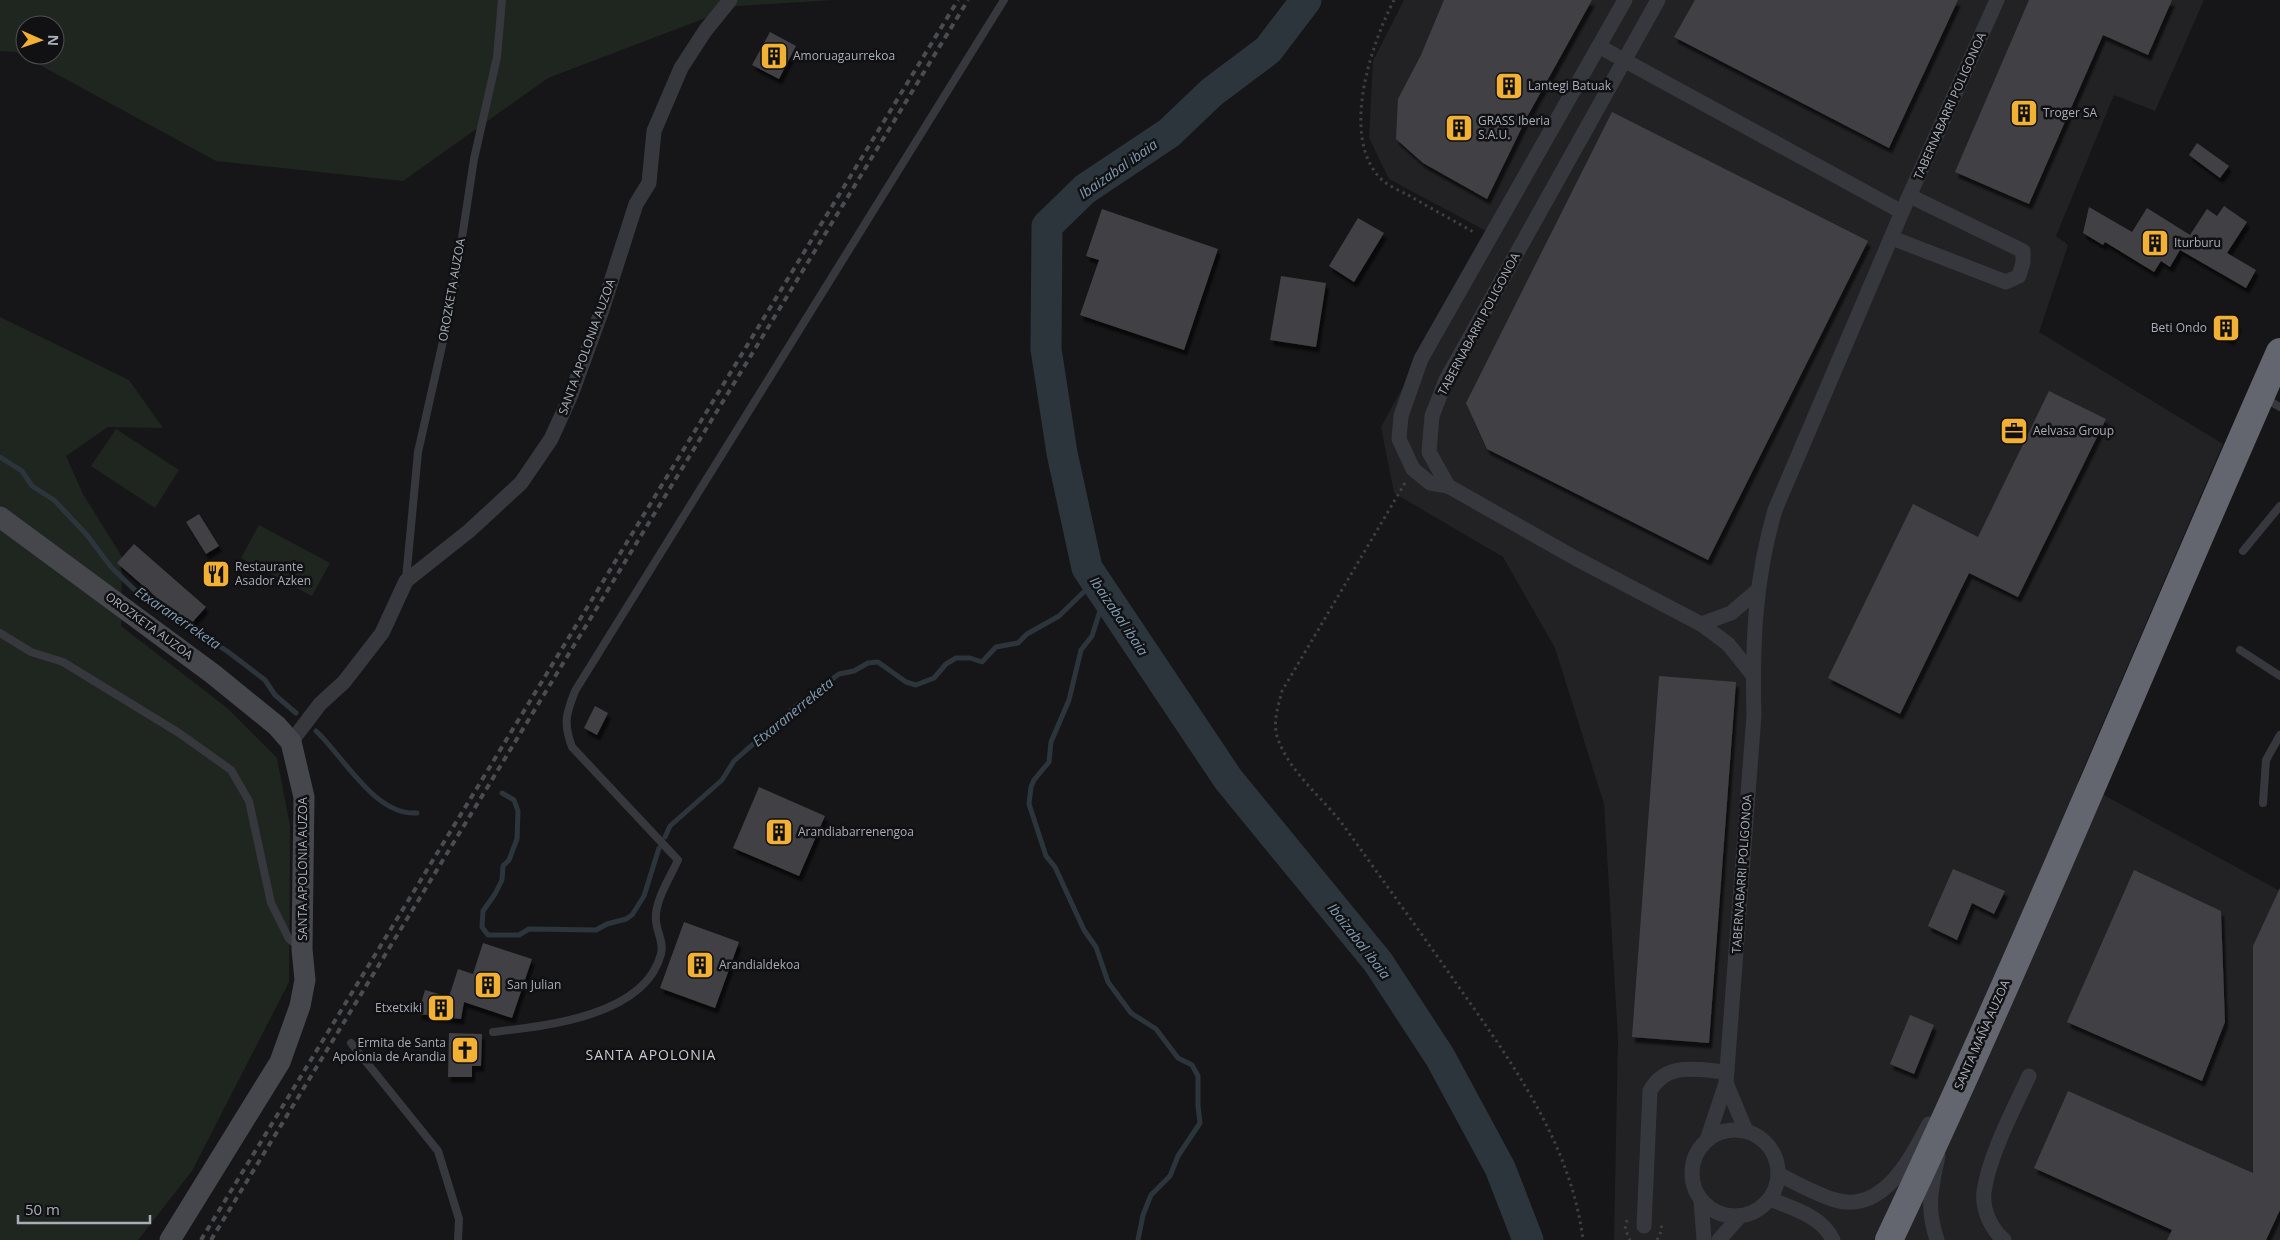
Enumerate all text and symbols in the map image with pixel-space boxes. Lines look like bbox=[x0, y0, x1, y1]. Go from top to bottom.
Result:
north arrow bbox=[15, 15, 65, 65]
street label: TABERNABARRI POLIGONOA bbox=[1909, 29, 1990, 182]
text: N bbox=[44, 34, 63, 46]
building icon: Amoruagaurrekoa bbox=[759, 41, 789, 71]
place label: Amoruagaurrekoa bbox=[793, 47, 895, 64]
building icon: Lantegi Batuak bbox=[1494, 71, 1524, 101]
place label: Lantegi Batuak bbox=[1528, 77, 1612, 94]
building icon: Troger SA bbox=[2009, 98, 2039, 128]
place label: Troger SA bbox=[2043, 104, 2098, 121]
place label: GRASS Iberia S.A.U. bbox=[1478, 112, 1550, 143]
building icon: GRASS Iberia S.A.U. bbox=[1444, 113, 1474, 143]
water label: Ibaizabal ibaia bbox=[1075, 134, 1161, 203]
building icon: Iturburu bbox=[2140, 228, 2170, 258]
place label: Iturburu bbox=[2174, 234, 2221, 251]
street label: OROZKETA AUZOA bbox=[434, 237, 469, 343]
street label: TABERNABARRI POLIGONOA bbox=[1434, 249, 1524, 398]
street label: SANTA APOLONIA AUZOA bbox=[554, 276, 619, 417]
building icon: Beti Ondo bbox=[2211, 313, 2241, 343]
place label: Beti Ondo bbox=[2151, 319, 2207, 336]
office icon: Aelvasa Group bbox=[1999, 416, 2029, 446]
place label: Aelvasa Group bbox=[2033, 422, 2114, 439]
place label: Restaurante Asador Azken bbox=[235, 558, 311, 589]
restaurant icon: Restaurante Asador Azken bbox=[201, 559, 231, 589]
water label: Ibaizabal ibaia bbox=[1086, 572, 1153, 659]
water label: Etxaranerreketa bbox=[132, 582, 225, 653]
street label: OROZKETA AUZOA bbox=[102, 588, 197, 663]
water label: Etxaranerreketa bbox=[748, 673, 837, 750]
street label: TABERNABARRI POLIGONOA bbox=[1727, 793, 1756, 954]
street label: SANTA APOLONIA AUZOA bbox=[294, 797, 311, 941]
building icon: Arandiabarrenengoa bbox=[764, 817, 794, 847]
place label: Arandiabarrenengoa bbox=[798, 823, 914, 840]
water label: Ibaizabal ibaia bbox=[1324, 899, 1395, 983]
building icon: Arandialdekoa bbox=[685, 950, 715, 980]
place label: Arandialdekoa bbox=[719, 956, 800, 973]
building icon: San Julian bbox=[473, 970, 503, 1000]
place label: San Julian bbox=[507, 976, 561, 993]
street label: SANTA MAÑA AUZOA bbox=[1950, 977, 2014, 1093]
building icon: Etxetxiki bbox=[426, 993, 456, 1023]
place label: Etxetxiki bbox=[375, 999, 422, 1016]
place label: Ermita de Santa Apolonia de Arandia bbox=[333, 1034, 446, 1065]
church icon: Ermita de Santa Apolonia de Arandia bbox=[450, 1035, 480, 1065]
district label: SANTA APOLONIA bbox=[586, 1045, 716, 1064]
scale bar bbox=[18, 1192, 150, 1224]
text: 50 m bbox=[25, 1199, 60, 1219]

